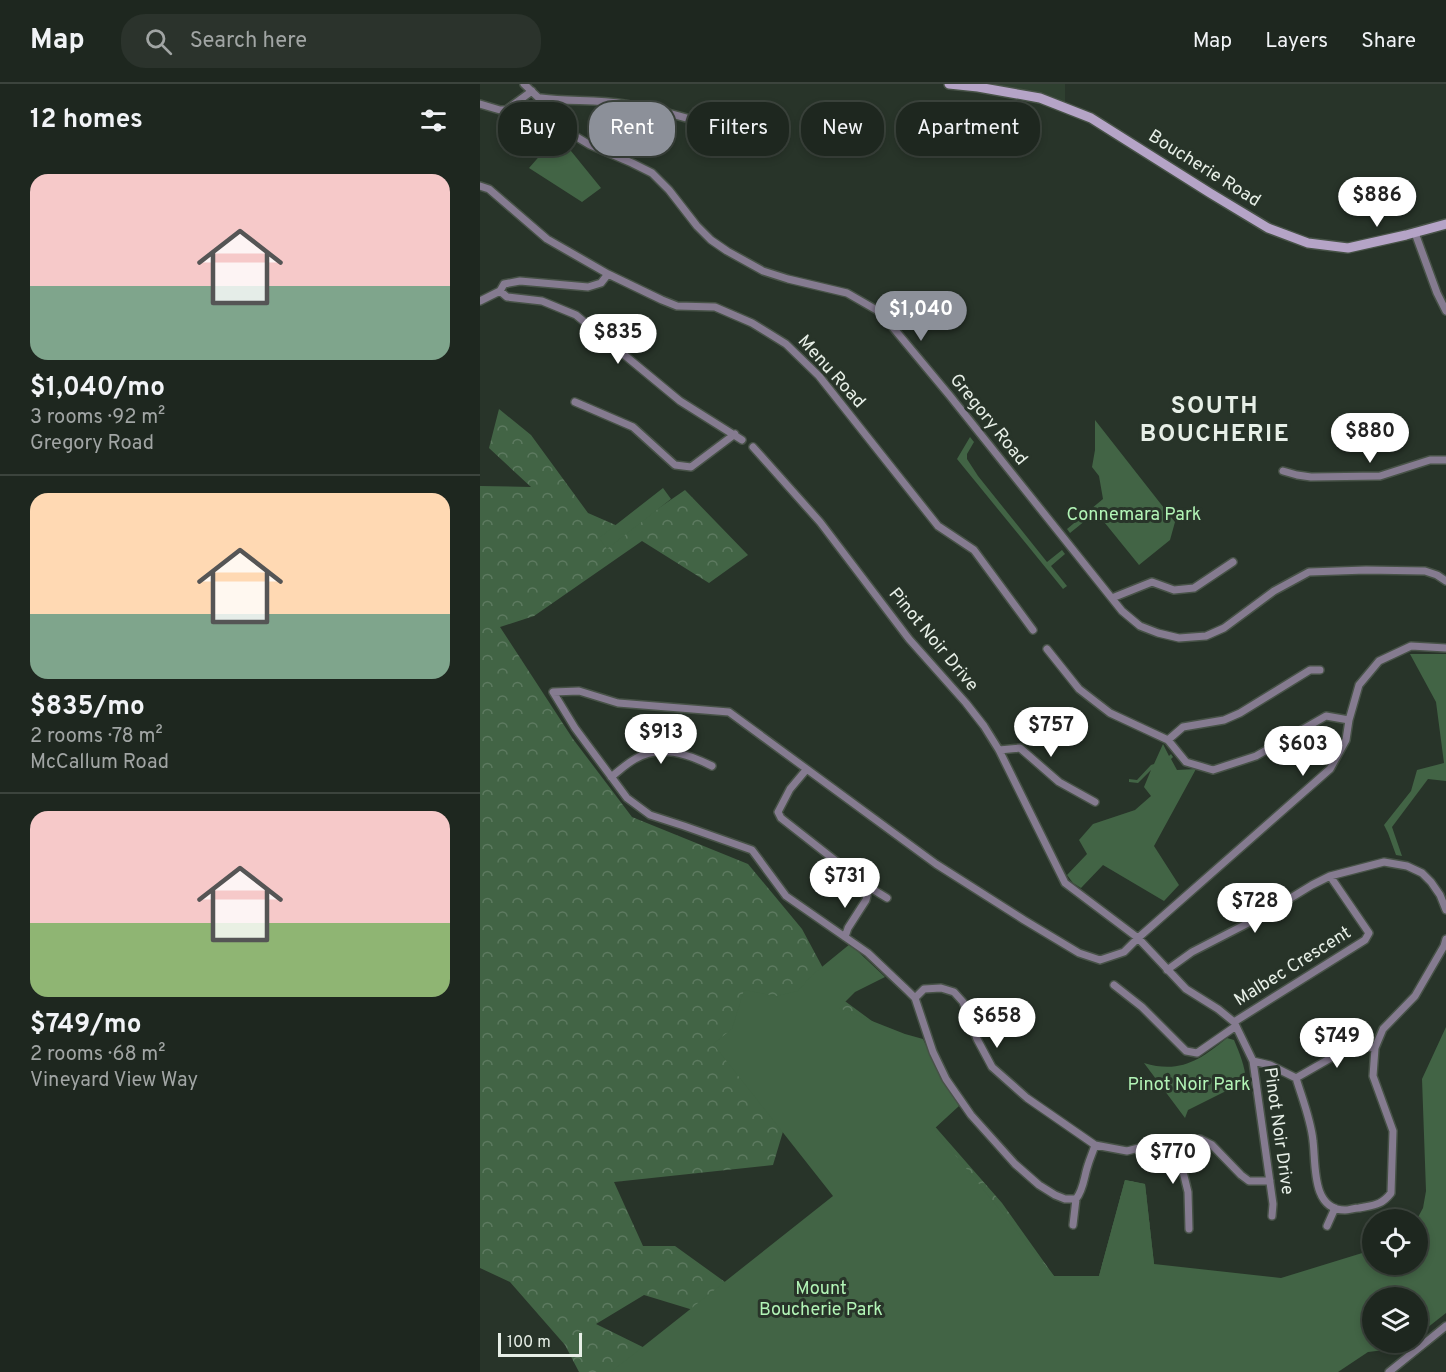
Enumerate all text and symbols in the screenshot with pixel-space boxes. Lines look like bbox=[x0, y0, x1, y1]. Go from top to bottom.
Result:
search box bbox=[121, 14, 541, 68]
text: Map bbox=[30, 23, 85, 59]
icon: search bbox=[142, 25, 175, 58]
text: Search here bbox=[190, 28, 307, 55]
text: Map bbox=[1193, 28, 1232, 55]
text: Layers bbox=[1265, 28, 1328, 55]
text: Share bbox=[1361, 28, 1416, 55]
chip: Buy bbox=[498, 102, 577, 156]
chip: Rent bbox=[589, 102, 675, 156]
chip: Filters bbox=[687, 102, 789, 156]
chip: New bbox=[801, 102, 884, 156]
chip: Apartment bbox=[896, 102, 1040, 156]
text: 12 homes bbox=[30, 104, 143, 137]
icon: filters bbox=[417, 104, 450, 137]
street label: Boucherie Road bbox=[1143, 125, 1265, 213]
pin: $886 bbox=[1341, 177, 1413, 228]
text: $886 bbox=[1352, 183, 1402, 209]
icon: home bbox=[186, 213, 294, 321]
pin: $1,040 bbox=[872, 291, 970, 342]
text: $1,040 bbox=[889, 297, 953, 323]
pin: $835 bbox=[582, 314, 654, 365]
text: $835 bbox=[594, 320, 642, 346]
street label: Menu Road bbox=[792, 331, 870, 413]
street label: Gregory Road bbox=[944, 369, 1032, 471]
text: $1,040/mo bbox=[30, 372, 165, 405]
district label: SOUTH BOUCHERIE bbox=[1140, 392, 1290, 450]
text: 3 rooms · 92 m² bbox=[30, 405, 165, 431]
pin: $880 bbox=[1334, 413, 1406, 464]
text: $880 bbox=[1345, 419, 1395, 445]
text: Gregory Road bbox=[30, 431, 154, 457]
park label: Connemara Park bbox=[1067, 504, 1201, 527]
icon: home bbox=[186, 532, 294, 640]
street label: Pinot Noir Drive bbox=[883, 583, 983, 697]
text: $835/mo bbox=[30, 691, 145, 724]
pin: $757 bbox=[1015, 707, 1087, 758]
text: $757 bbox=[1028, 713, 1074, 739]
pin: $913 bbox=[625, 714, 697, 765]
text: $913 bbox=[639, 720, 683, 746]
text: 2 rooms · 78 m² bbox=[30, 724, 163, 750]
pin: $603 bbox=[1267, 726, 1339, 777]
text: $603 bbox=[1278, 732, 1328, 758]
text: McCallum Road bbox=[30, 750, 169, 776]
icon: home bbox=[186, 850, 294, 958]
pin: $731 bbox=[809, 858, 881, 909]
text: $731 bbox=[824, 864, 866, 890]
pin: $728 bbox=[1219, 883, 1291, 934]
text: $728 bbox=[1231, 889, 1279, 915]
street label: Malbec Crescent bbox=[1230, 922, 1356, 1012]
pin: $658 bbox=[961, 998, 1033, 1049]
text: $658 bbox=[972, 1004, 1022, 1030]
text: $749/mo bbox=[30, 1009, 141, 1042]
pin: $749 bbox=[1301, 1018, 1373, 1069]
text: $749 bbox=[1314, 1024, 1360, 1050]
text: 2 rooms · 68 m² bbox=[30, 1042, 166, 1068]
street label: Pinot Noir Drive bbox=[1258, 1066, 1298, 1196]
text: Vineyard View Way bbox=[30, 1068, 198, 1094]
park label: Pinot Noir Park bbox=[1128, 1074, 1251, 1097]
pin: $770 bbox=[1137, 1134, 1209, 1185]
text: $770 bbox=[1150, 1140, 1196, 1166]
map controls bbox=[1362, 1209, 1428, 1353]
button: locate bbox=[1362, 1209, 1428, 1275]
park label: Mount Boucherie Park bbox=[759, 1278, 883, 1322]
button: layers bbox=[1362, 1287, 1428, 1353]
scale bar bbox=[498, 1330, 582, 1358]
text: 100 m bbox=[507, 1333, 551, 1353]

